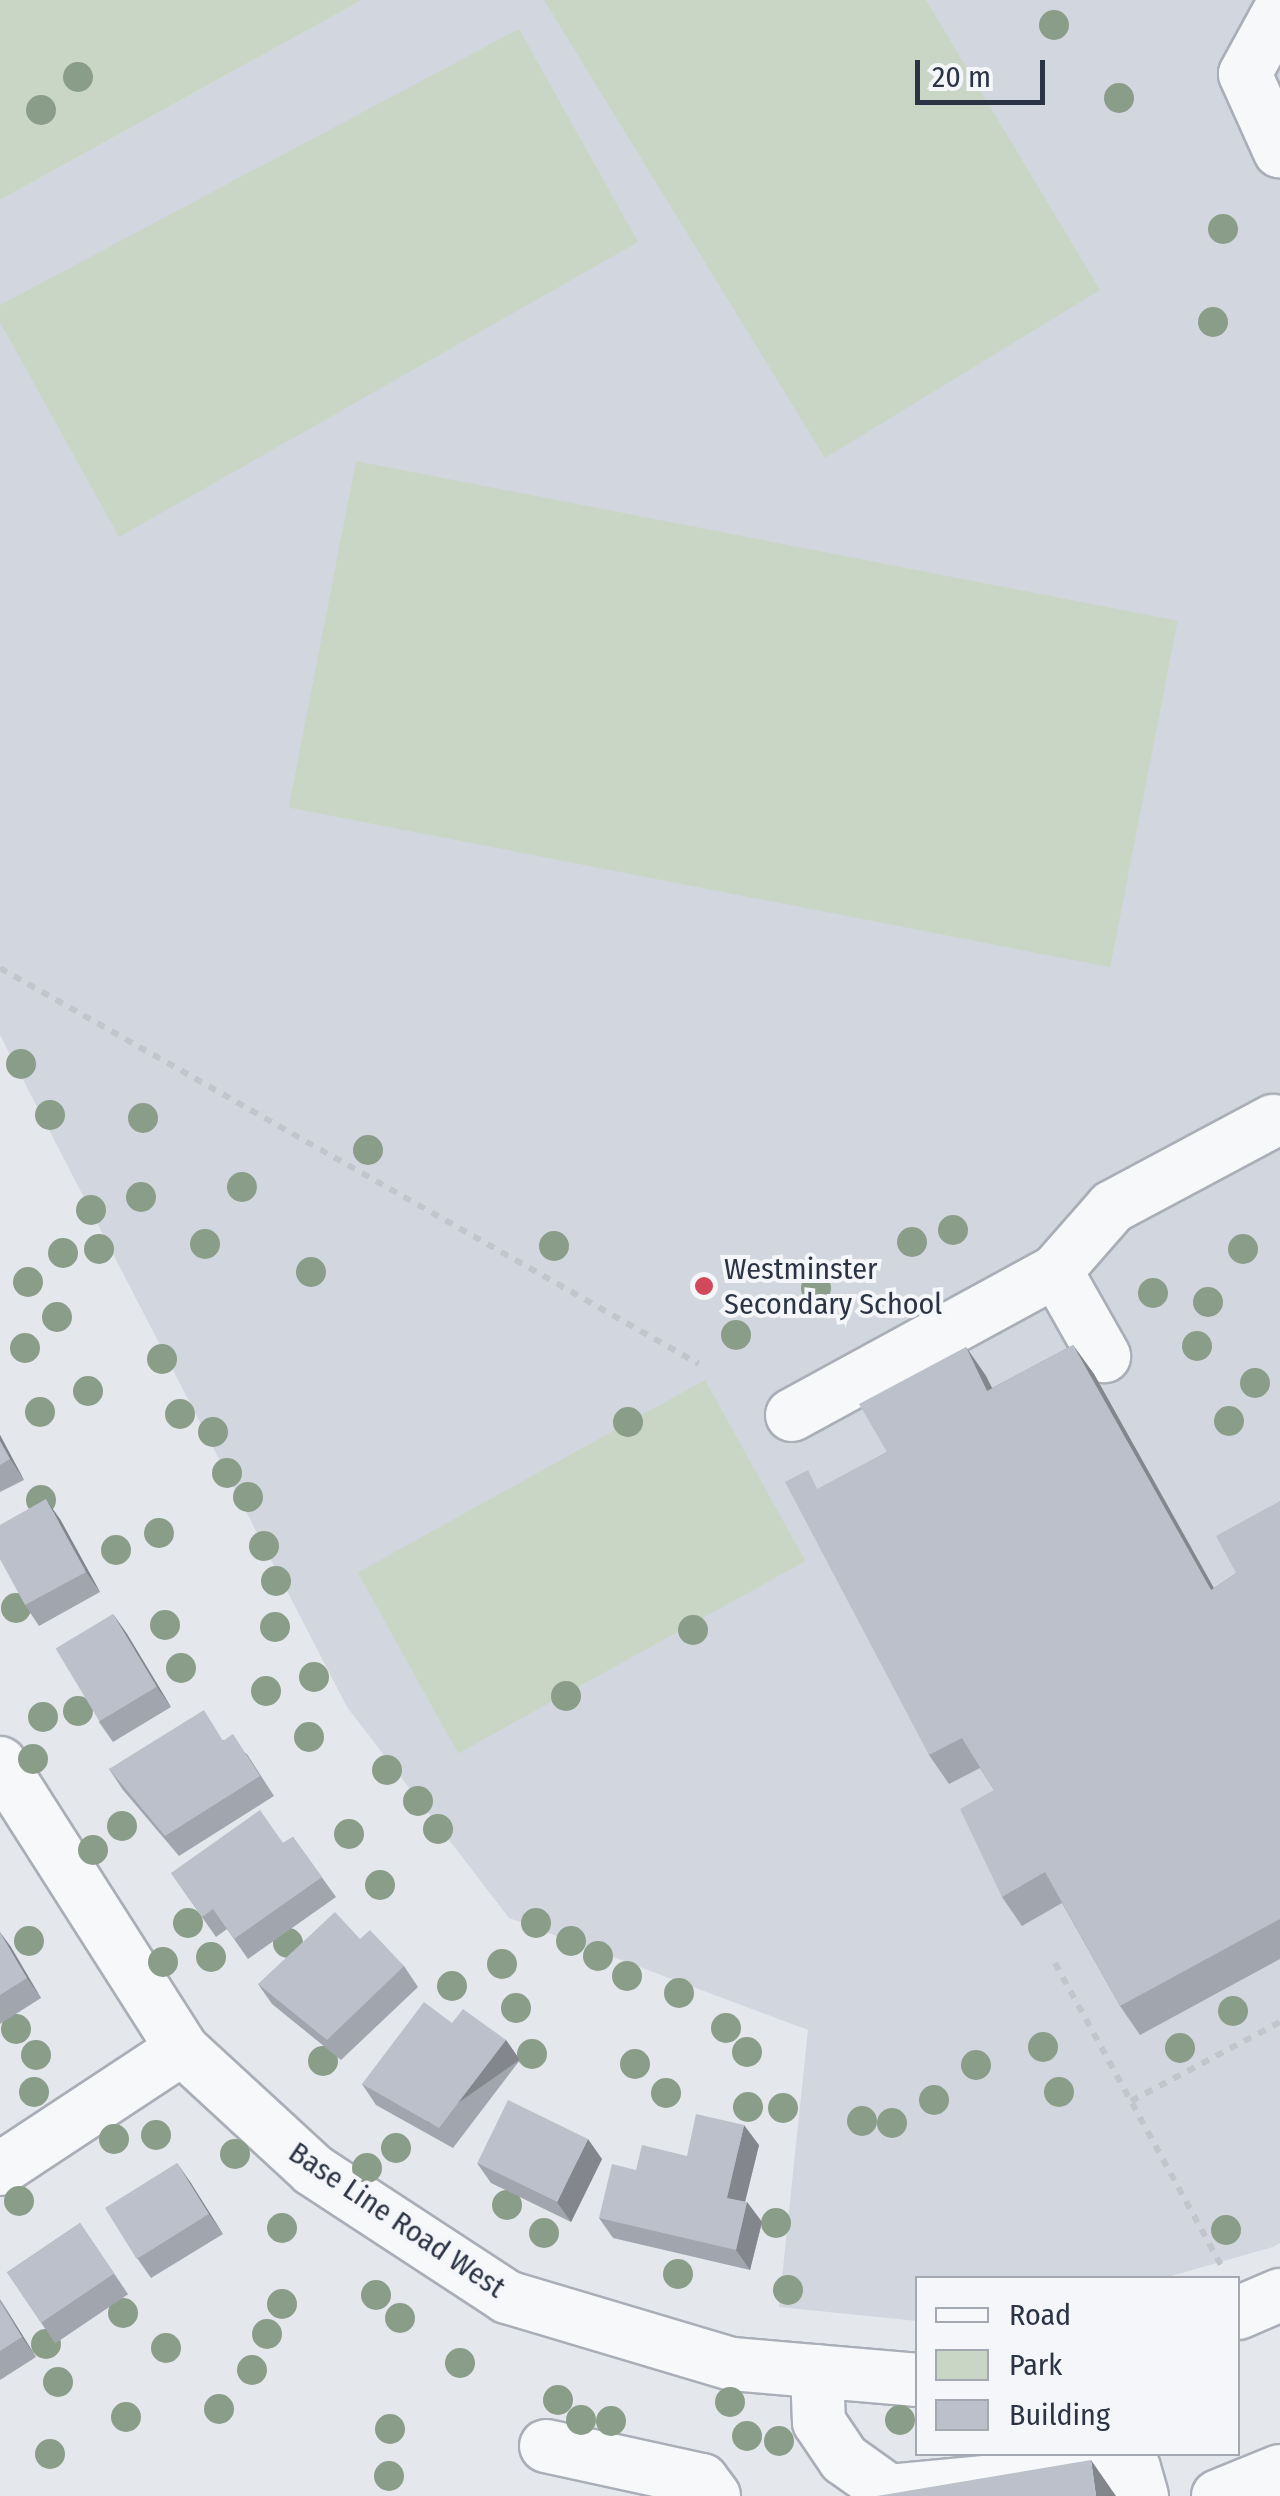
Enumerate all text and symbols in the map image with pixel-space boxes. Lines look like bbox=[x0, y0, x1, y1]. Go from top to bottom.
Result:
scale bar bbox=[920, 40, 1050, 102]
text: 20 m bbox=[932, 59, 991, 95]
place label: Westminster Secondary School bbox=[724, 1251, 942, 1322]
marker: Westminster Secondary School bbox=[693, 1275, 715, 1297]
street label: Base Line Road West bbox=[282, 2134, 512, 2306]
legend bbox=[915, 2276, 1240, 2456]
text: Road bbox=[1009, 2297, 1071, 2333]
text: Park bbox=[1009, 2347, 1062, 2383]
text: Building bbox=[1009, 2397, 1110, 2433]

